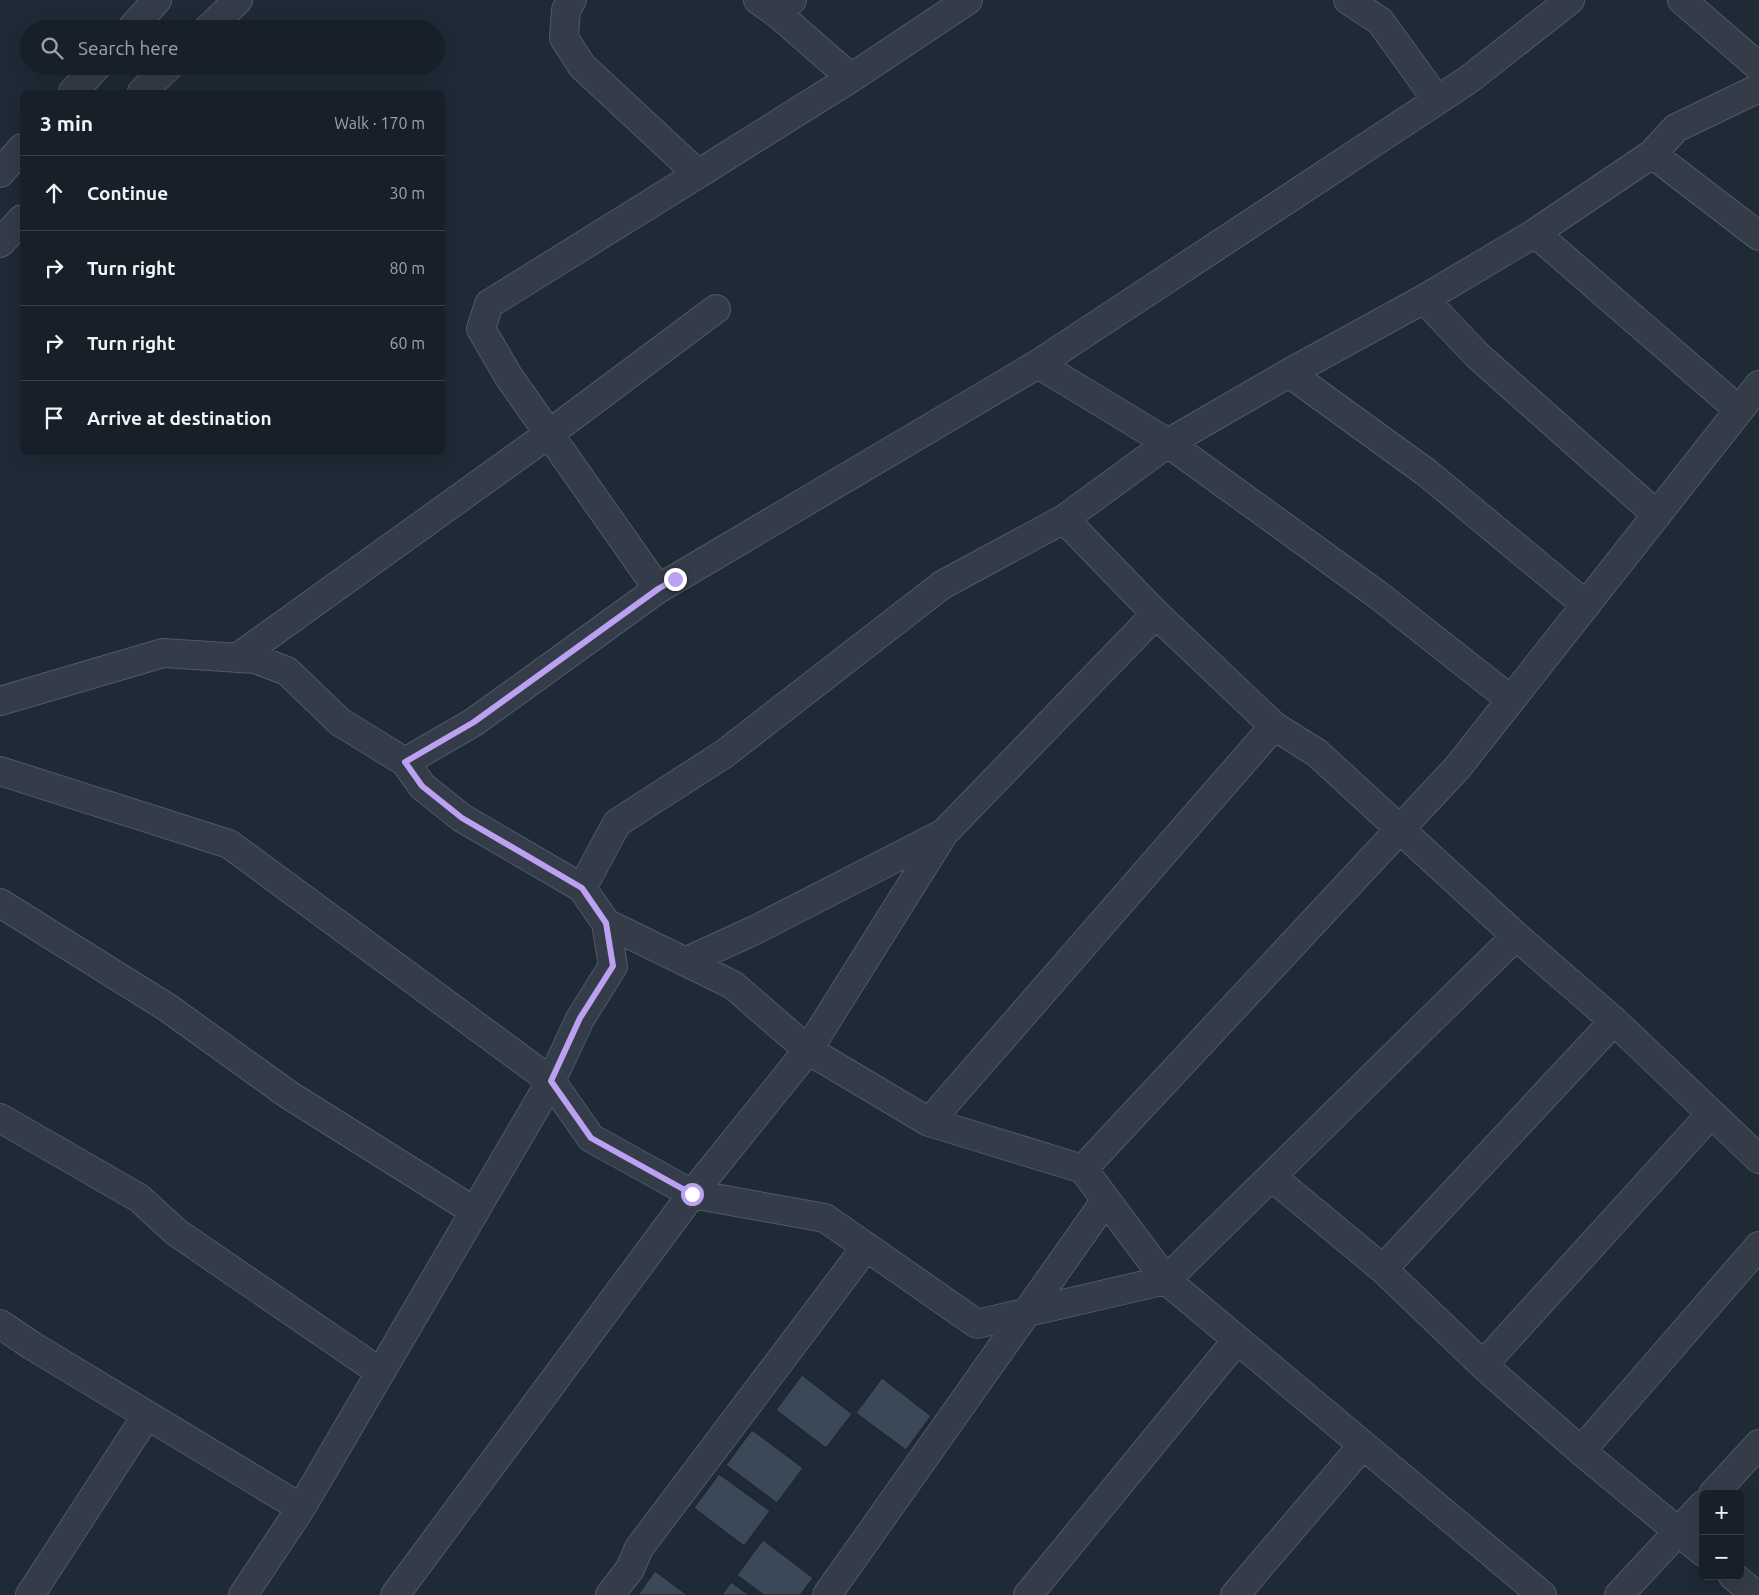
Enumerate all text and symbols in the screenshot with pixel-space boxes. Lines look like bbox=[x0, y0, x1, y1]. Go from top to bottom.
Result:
search box bbox=[20, 20, 445, 75]
icon: search bbox=[38, 34, 66, 62]
text: Search here bbox=[78, 37, 178, 59]
text: 3 min bbox=[40, 111, 93, 135]
text: Walk · 170 m bbox=[334, 114, 425, 132]
icon: ahead bbox=[40, 179, 68, 207]
text: Continue bbox=[87, 182, 168, 204]
text: 30 m bbox=[389, 184, 425, 202]
icon: right bbox=[40, 254, 68, 282]
text: Turn right bbox=[87, 257, 175, 279]
text: 80 m bbox=[389, 259, 425, 277]
icon: right bbox=[40, 329, 68, 357]
text: Turn right bbox=[87, 332, 175, 354]
text: 60 m bbox=[389, 334, 425, 352]
icon: arrive bbox=[40, 404, 68, 432]
text: Arrive at destination bbox=[87, 407, 272, 429]
route end bbox=[664, 568, 687, 591]
route start bbox=[681, 1183, 704, 1206]
map controls bbox=[1699, 1490, 1744, 1580]
button: + bbox=[1699, 1490, 1744, 1535]
button: − bbox=[1699, 1535, 1744, 1580]

